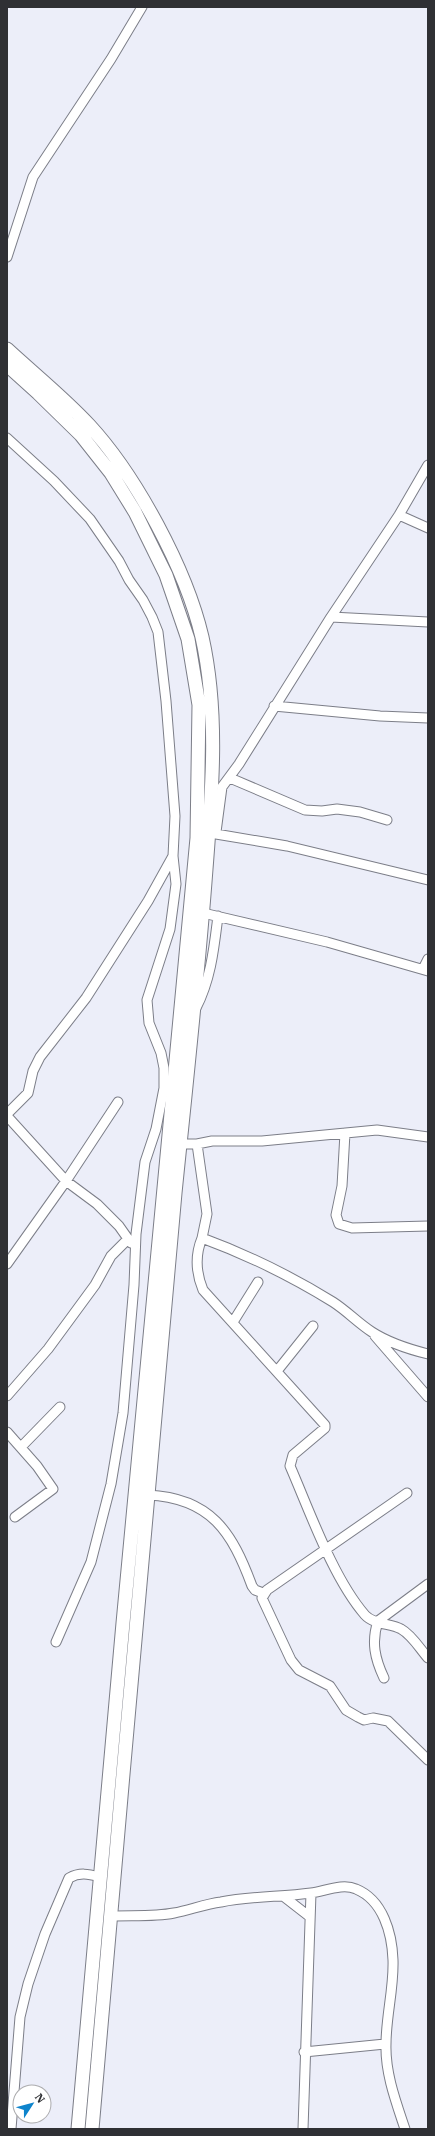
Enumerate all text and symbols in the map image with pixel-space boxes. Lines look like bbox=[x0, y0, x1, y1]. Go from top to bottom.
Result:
north arrow bbox=[12, 2084, 52, 2124]
text: N bbox=[32, 2090, 48, 2106]

